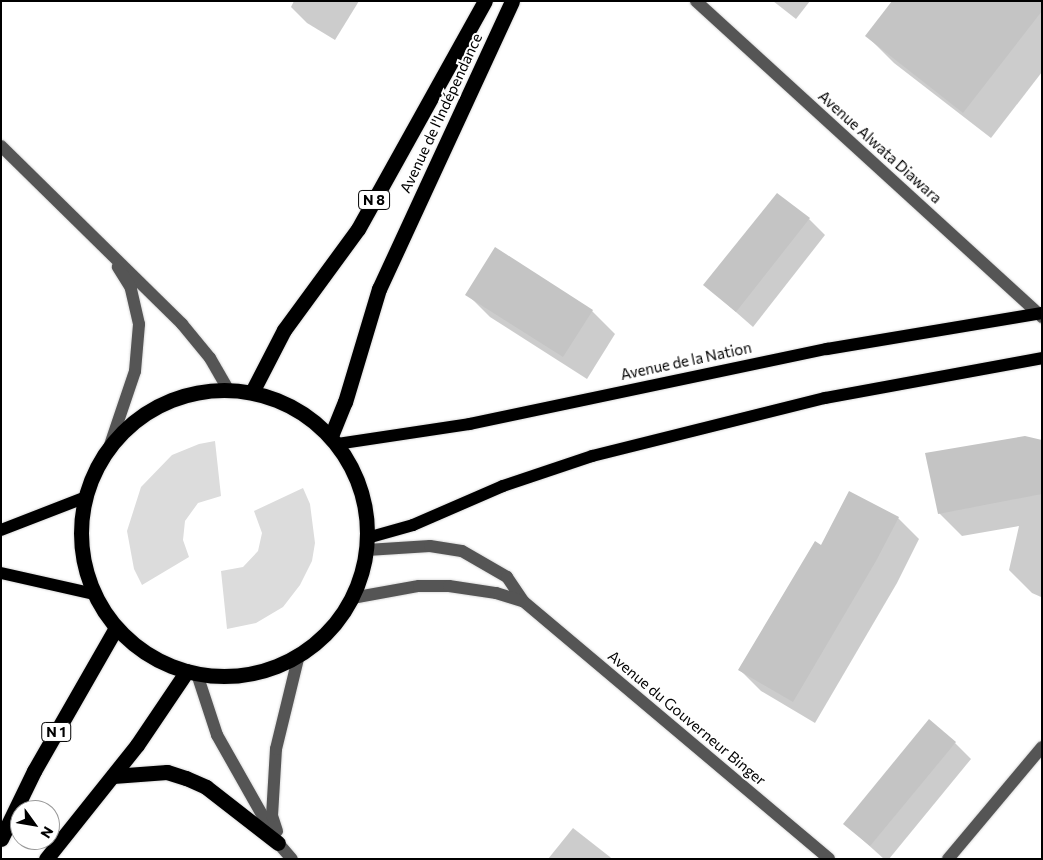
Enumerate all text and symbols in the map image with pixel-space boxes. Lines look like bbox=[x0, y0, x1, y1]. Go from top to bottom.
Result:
street label: Avenue de l'Indépendance bbox=[396, 30, 486, 196]
street label: Avenue Alwata Diawara bbox=[815, 87, 945, 207]
road number: N 8 bbox=[358, 188, 390, 212]
street label: Avenue de la Nation bbox=[619, 338, 753, 384]
street label: Avenue du Gouverneur Binger bbox=[605, 647, 769, 789]
road number: N 1 bbox=[41, 720, 71, 744]
north arrow bbox=[10, 800, 60, 850]
text: N bbox=[37, 824, 57, 842]

